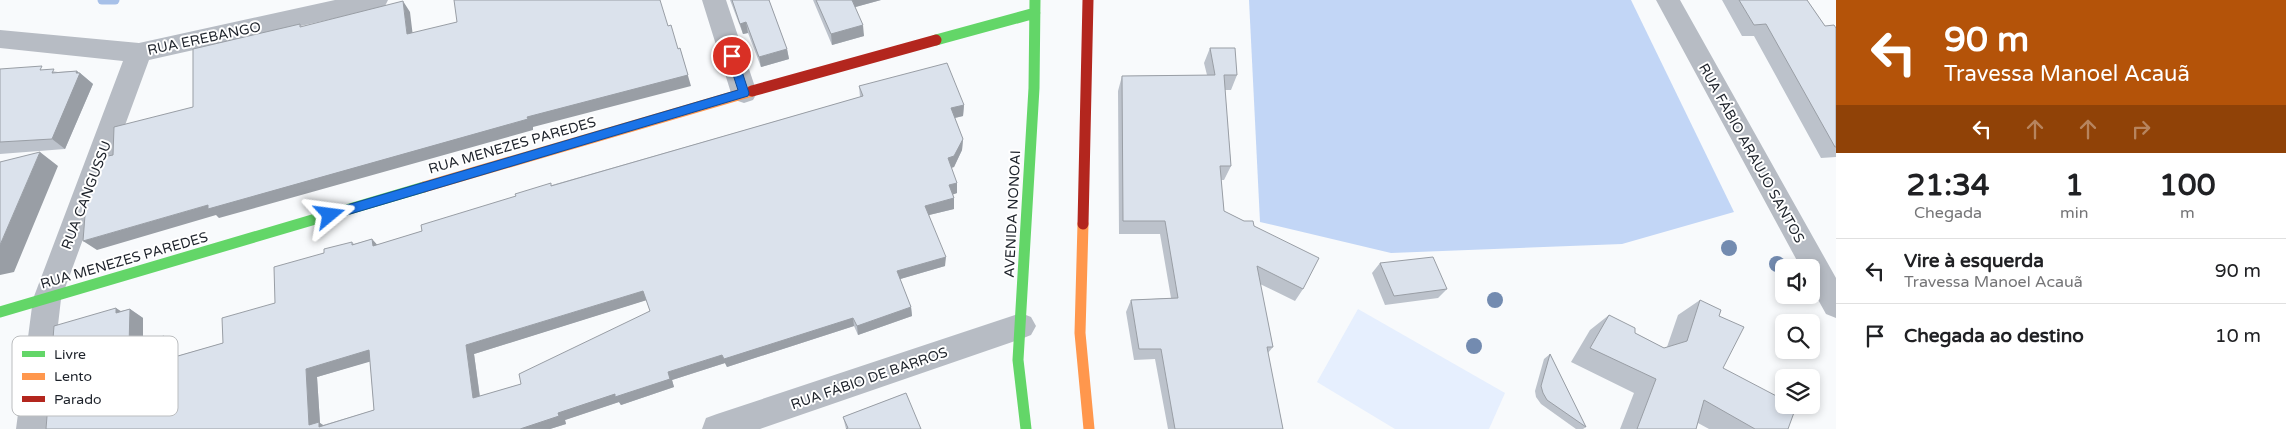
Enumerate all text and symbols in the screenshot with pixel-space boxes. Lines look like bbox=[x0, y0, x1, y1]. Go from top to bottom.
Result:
street label: RUA EREBANGO bbox=[146, 18, 262, 59]
text: 90 m bbox=[1944, 19, 2029, 61]
icon: left bbox=[1861, 20, 1926, 85]
pin bbox=[711, 35, 753, 77]
icon: arrive bbox=[718, 42, 746, 70]
street label: RUA FÁBIO ARAUJO SANTOS bbox=[1695, 61, 1808, 246]
text: Travessa Manoel Acauã bbox=[1944, 61, 2190, 87]
street label: RUA MENEZES PAREDES bbox=[426, 113, 598, 178]
icon: left bbox=[1968, 115, 1996, 143]
icon: ahead bbox=[2021, 115, 2049, 143]
icon: ahead bbox=[2074, 115, 2102, 143]
icon: right bbox=[2127, 115, 2155, 143]
street label: RUA CANGUSSU bbox=[58, 139, 115, 252]
street label: AVENIDA NONOAI bbox=[1001, 150, 1024, 278]
text: 21:34 bbox=[1906, 167, 1990, 204]
text: 1 bbox=[2065, 167, 2084, 204]
text: 100 bbox=[2159, 167, 2216, 204]
position arrow bbox=[303, 188, 355, 240]
text: Chegada bbox=[1914, 203, 1982, 223]
text: min bbox=[2060, 203, 2089, 223]
text: m bbox=[2180, 203, 2195, 223]
street label: RUA MENEZES PAREDES bbox=[38, 228, 210, 293]
text: Vire à esquerda bbox=[1904, 250, 2044, 272]
icon: left bbox=[1861, 257, 1889, 285]
map controls bbox=[1775, 259, 1820, 414]
button: sound bbox=[1775, 259, 1820, 304]
text: 90 m bbox=[2215, 260, 2261, 282]
text: Travessa Manoel Acauã bbox=[1904, 272, 2083, 292]
button: search bbox=[1775, 314, 1820, 359]
icon: arrive bbox=[1861, 322, 1889, 350]
text: Chegada ao destino bbox=[1904, 325, 2084, 347]
text: 10 m bbox=[2215, 325, 2261, 347]
legend bbox=[12, 336, 178, 416]
street label: RUA FÁBIO DE BARROS bbox=[789, 344, 950, 413]
text: Livre bbox=[54, 346, 86, 363]
text: Lento bbox=[54, 368, 92, 385]
button: layers bbox=[1775, 369, 1820, 414]
text: Parado bbox=[54, 391, 102, 408]

